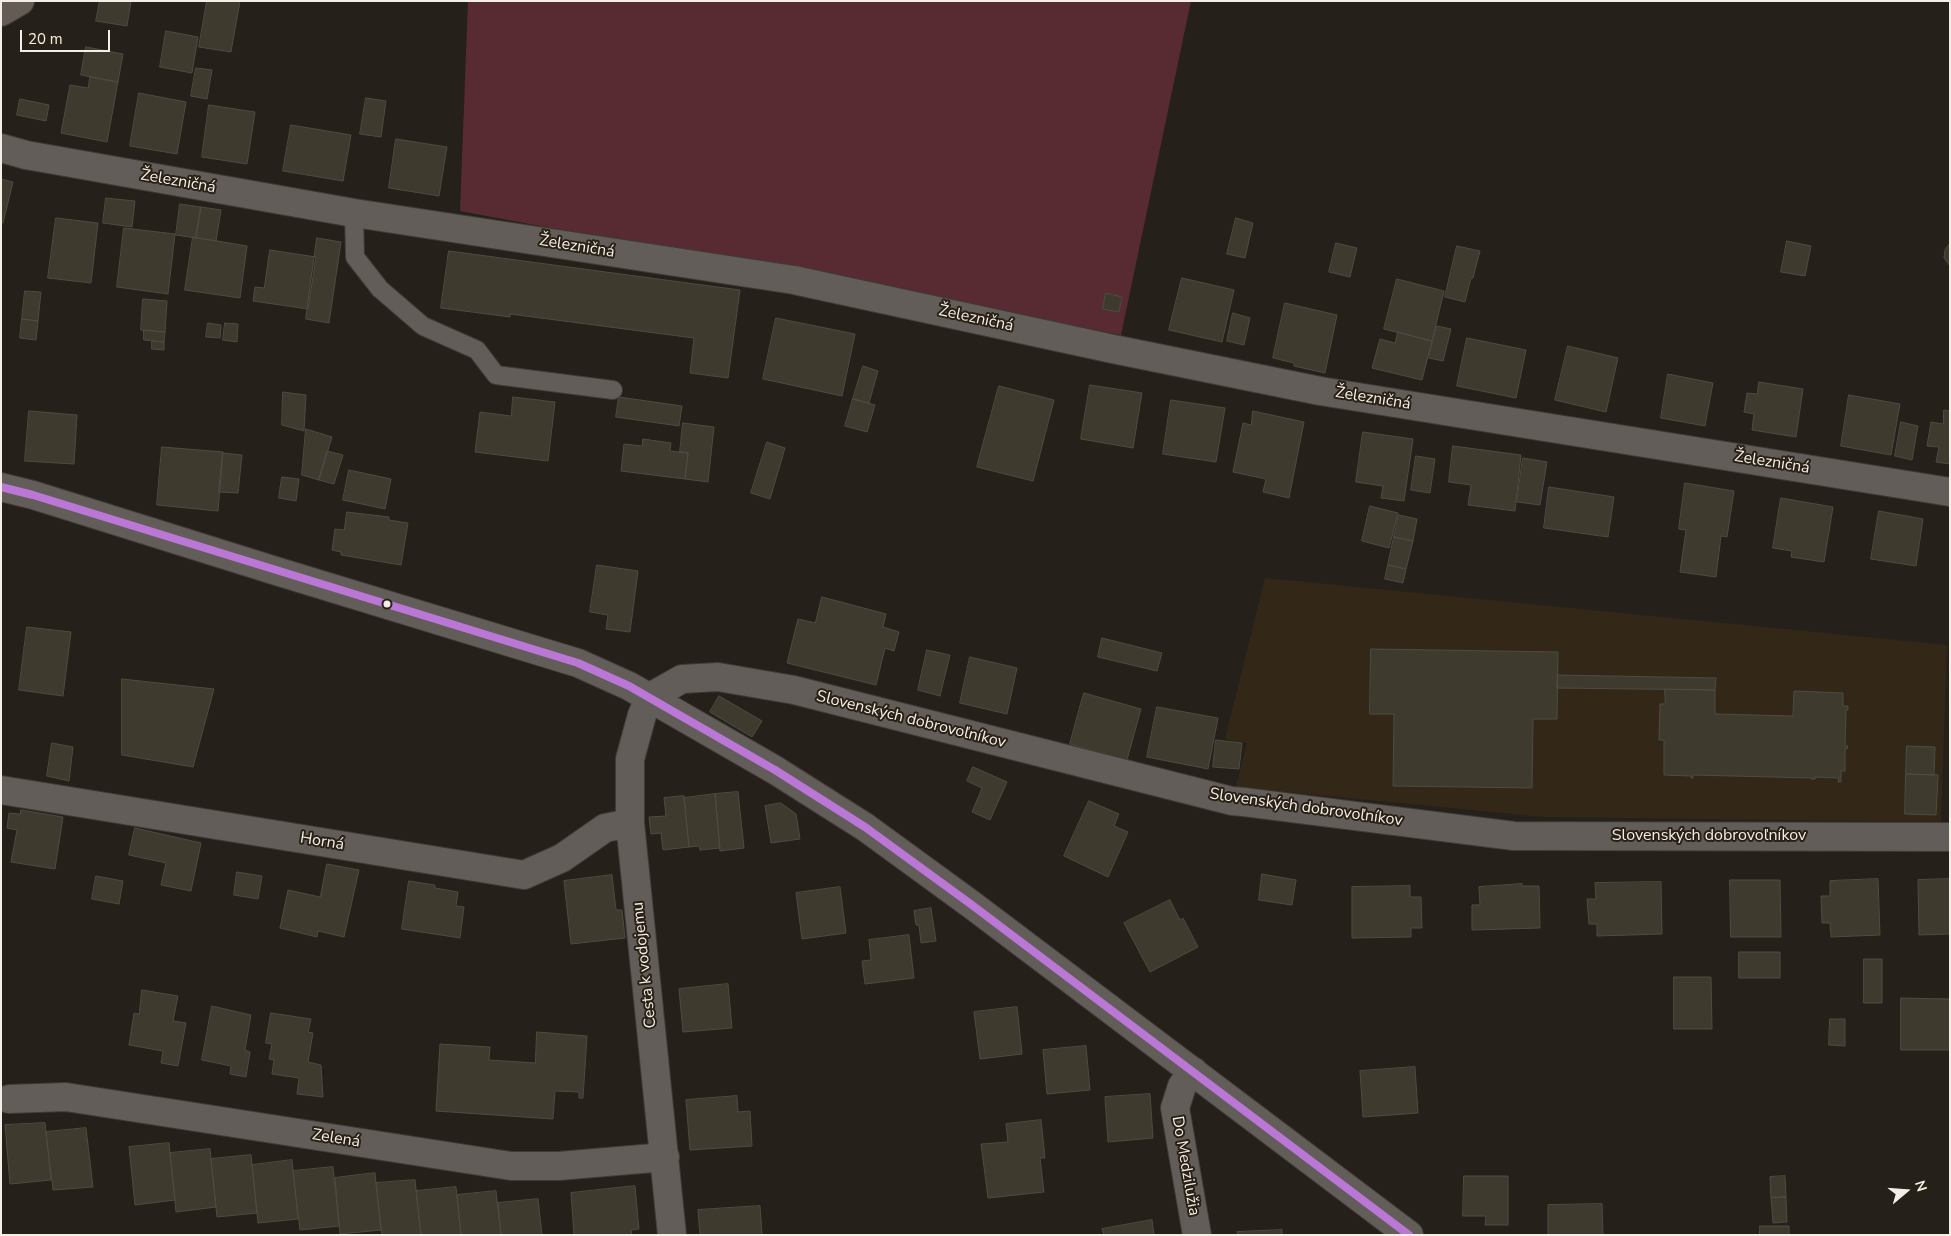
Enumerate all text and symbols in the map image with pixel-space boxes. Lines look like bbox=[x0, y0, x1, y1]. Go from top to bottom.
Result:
scale bar bbox=[22, 20, 112, 52]
text: 20 m bbox=[28, 29, 63, 49]
street label: Železničná bbox=[139, 166, 217, 198]
street label: Železničná bbox=[538, 232, 616, 262]
street label: Železničná bbox=[937, 302, 1015, 336]
street label: Železničná bbox=[1334, 384, 1412, 414]
street label: Železničná bbox=[1733, 448, 1811, 478]
unlabelled marker bbox=[382, 599, 392, 609]
street label: Slovenských dobrovoľníkov bbox=[814, 687, 1008, 753]
street label: Slovenských dobrovoľníkov bbox=[1208, 785, 1404, 831]
street label: Slovenských dobrovoľníkov bbox=[1612, 826, 1806, 846]
street label: Horná bbox=[299, 829, 345, 855]
street label: Cesta k vodojemu bbox=[629, 901, 661, 1029]
street label: Do Medzilužia bbox=[1167, 1115, 1203, 1217]
street label: Zelená bbox=[311, 1126, 361, 1152]
north arrow bbox=[1881, 1166, 1931, 1216]
text: N bbox=[1910, 1178, 1931, 1194]

